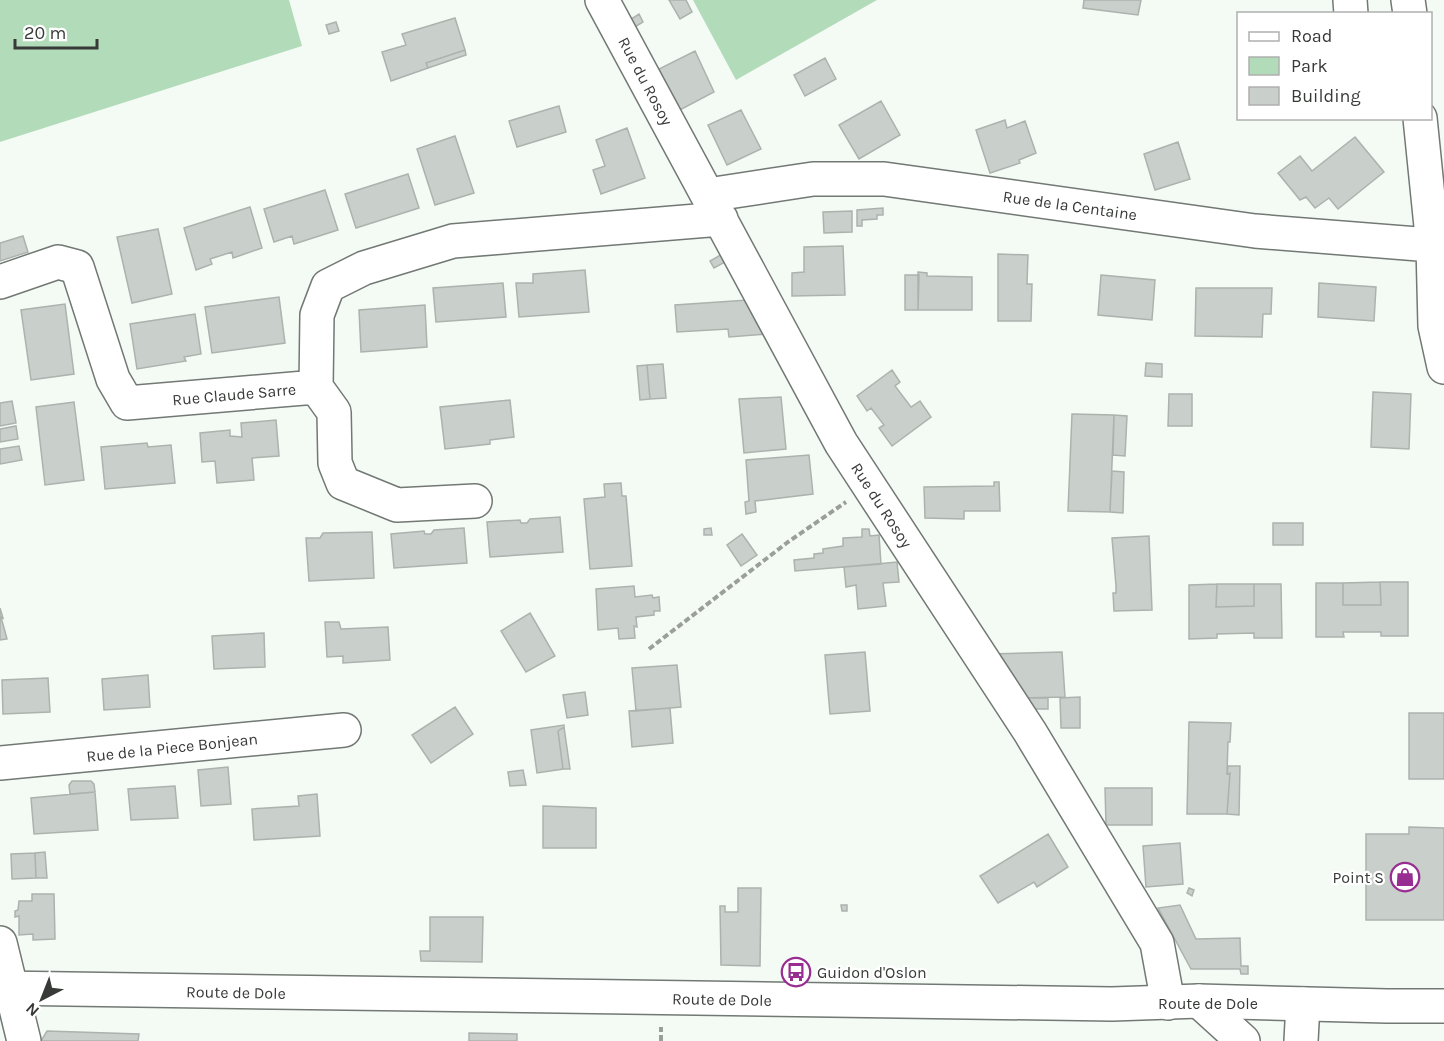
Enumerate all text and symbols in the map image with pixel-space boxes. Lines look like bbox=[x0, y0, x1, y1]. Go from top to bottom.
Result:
scale bar bbox=[15, 12, 98, 50]
legend bbox=[1237, 12, 1432, 120]
text: 20 m bbox=[24, 22, 66, 44]
text: Road bbox=[1291, 25, 1332, 47]
street label: Rue du Rosoy bbox=[614, 34, 677, 129]
text: Park bbox=[1291, 55, 1328, 77]
text: Building bbox=[1291, 85, 1361, 107]
street label: Rue de la Centaine bbox=[1002, 187, 1138, 224]
street label: Rue Claude Sarre bbox=[171, 380, 297, 409]
street label: Rue du Rosoy bbox=[847, 459, 916, 552]
street label: Rue de la Piece Bonjean bbox=[85, 729, 259, 766]
shop icon: Point S bbox=[1389, 861, 1421, 893]
place label: Point S bbox=[1332, 868, 1384, 887]
bus stop icon: Guidon d'Oslon bbox=[780, 956, 812, 988]
place label: Guidon d'Oslon bbox=[817, 963, 927, 982]
north arrow bbox=[12, 969, 72, 1029]
street label: Route de Dole bbox=[186, 982, 286, 1003]
street label: Route de Dole bbox=[672, 989, 772, 1010]
street label: Route de Dole bbox=[1158, 994, 1258, 1013]
text: N bbox=[22, 999, 43, 1021]

